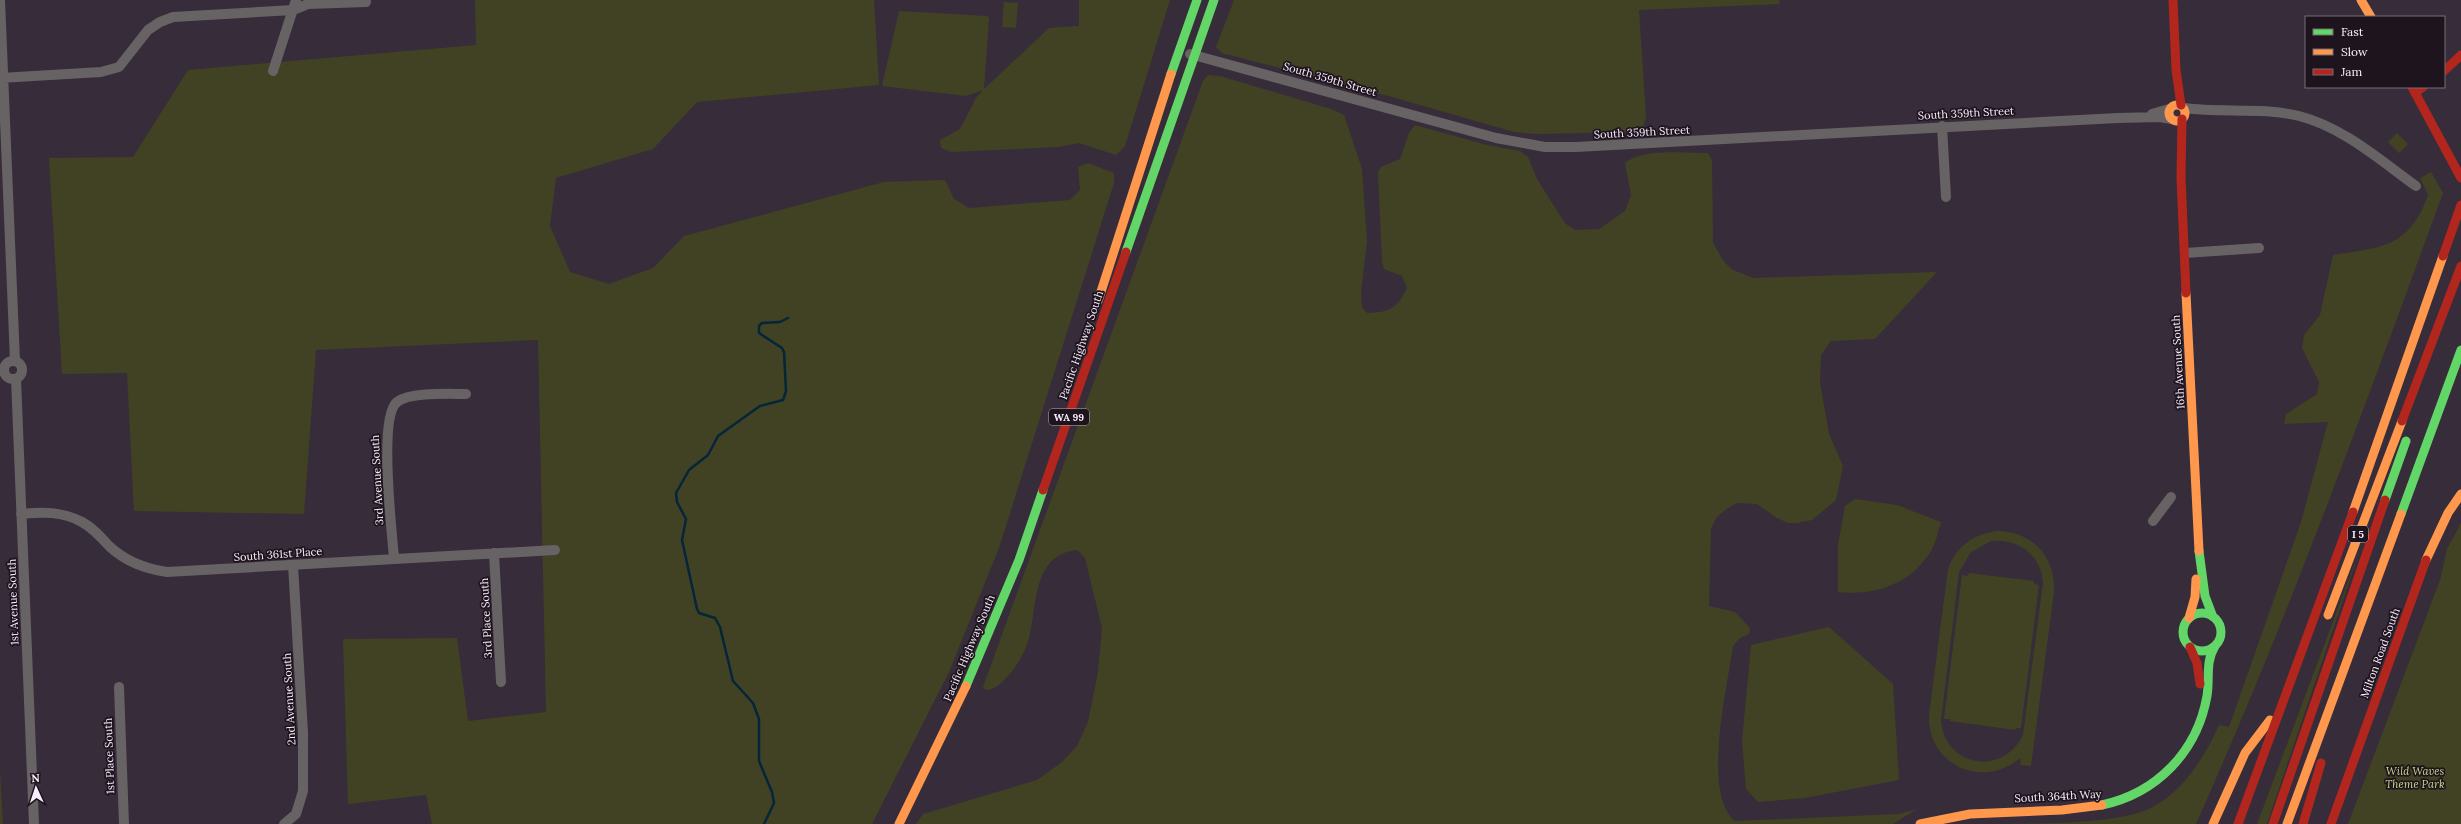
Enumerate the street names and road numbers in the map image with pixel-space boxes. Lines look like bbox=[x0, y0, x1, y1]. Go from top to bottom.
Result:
street label: South 359th Street bbox=[1282, 59, 1379, 99]
street label: South 359th Street bbox=[1918, 103, 2015, 123]
street label: South 359th Street bbox=[1594, 122, 1691, 142]
street label: Pacific Highway South bbox=[1056, 288, 1106, 401]
street label: 16th Avenue South bbox=[2169, 314, 2187, 410]
road number: WA 99 bbox=[1049, 409, 1089, 425]
street label: 3rd Avenue South bbox=[368, 434, 386, 526]
road number: I 5 bbox=[2348, 526, 2368, 542]
street label: South 361st Place bbox=[233, 544, 323, 564]
street label: 1st Avenue South bbox=[4, 558, 22, 645]
street label: 3rd Place South bbox=[477, 577, 495, 658]
street label: Pacific Highway South bbox=[940, 592, 998, 703]
street label: Milton Road South bbox=[2357, 606, 2403, 700]
street label: 2nd Avenue South bbox=[280, 652, 298, 745]
street label: 1st Place South bbox=[101, 717, 117, 794]
street label: South 364th Way bbox=[2014, 787, 2102, 805]

